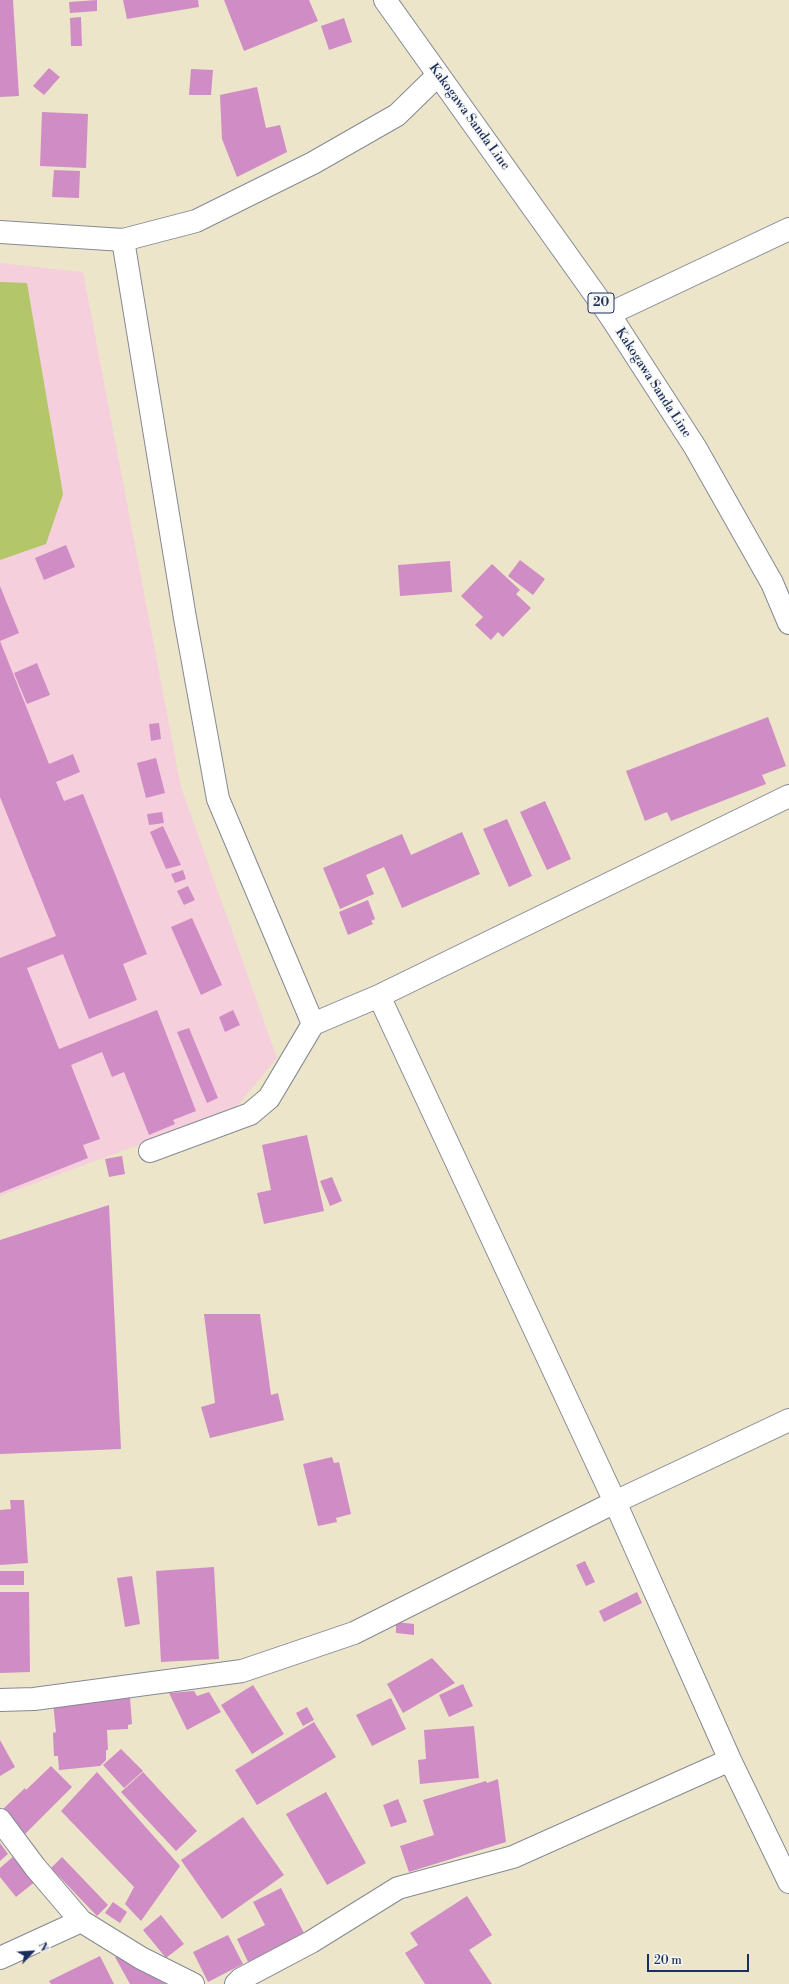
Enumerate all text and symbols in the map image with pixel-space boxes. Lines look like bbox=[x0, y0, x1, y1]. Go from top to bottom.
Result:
street label: Kakogawa Sanda Line bbox=[425, 61, 513, 173]
road number: 20 bbox=[588, 293, 614, 313]
street label: Kakogawa Sanda Line bbox=[612, 325, 694, 441]
north arrow bbox=[12, 1932, 52, 1972]
text: N bbox=[35, 1940, 51, 1954]
scale bar bbox=[649, 1946, 751, 1972]
text: 20 m bbox=[654, 1953, 682, 1968]

